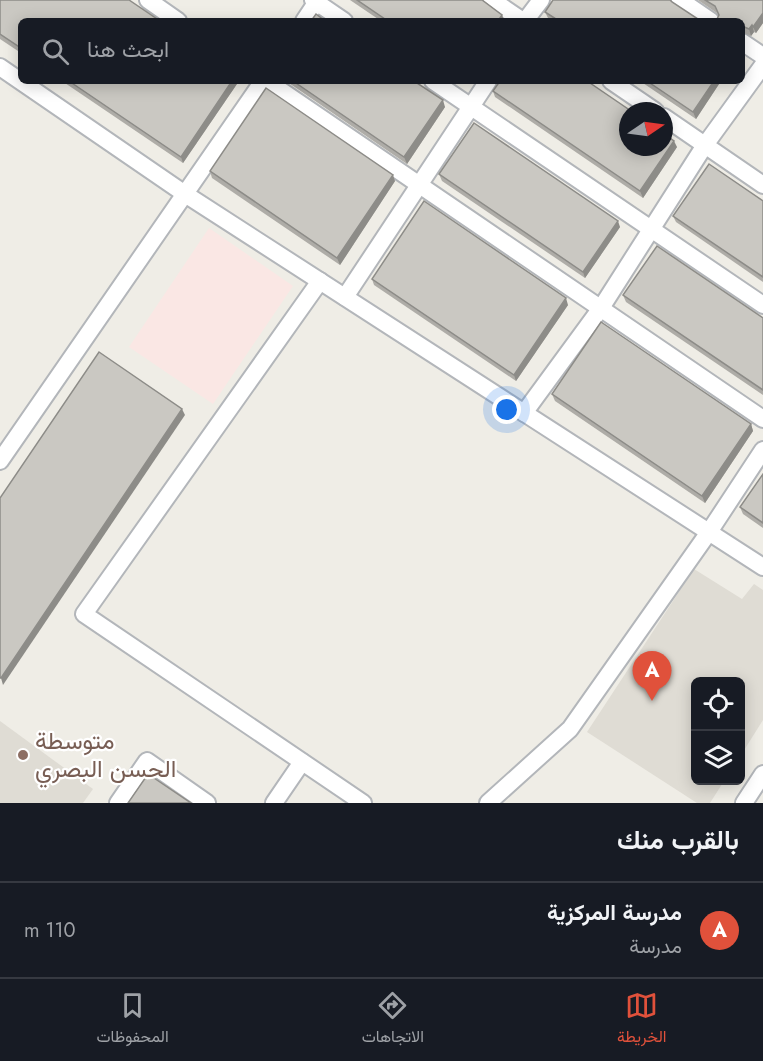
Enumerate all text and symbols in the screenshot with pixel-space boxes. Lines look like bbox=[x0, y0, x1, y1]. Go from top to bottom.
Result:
search box bbox=[18, 18, 745, 84]
text: ابحث هنا bbox=[87, 33, 169, 65]
icon: search bbox=[39, 35, 72, 68]
north arrow bbox=[619, 102, 673, 156]
your location bbox=[492, 395, 521, 424]
pin: A bbox=[632, 652, 672, 701]
map controls bbox=[691, 677, 745, 785]
button: locate bbox=[691, 677, 745, 731]
place label: متوسطة الحسن البصري bbox=[35, 723, 176, 788]
button: layers bbox=[691, 731, 745, 785]
marker: متوسطة الحسن البصري bbox=[16, 748, 30, 762]
text: بالقرب منك bbox=[617, 821, 739, 859]
text: مدرسة المركزية bbox=[547, 896, 682, 928]
text: 110 m bbox=[24, 916, 76, 945]
text: A bbox=[712, 916, 727, 945]
text: مدرسة bbox=[629, 932, 682, 961]
tab: المحفوظات bbox=[97, 989, 169, 1051]
tab: الاتجاهات bbox=[362, 989, 424, 1051]
tab: الخريطة bbox=[617, 989, 666, 1051]

